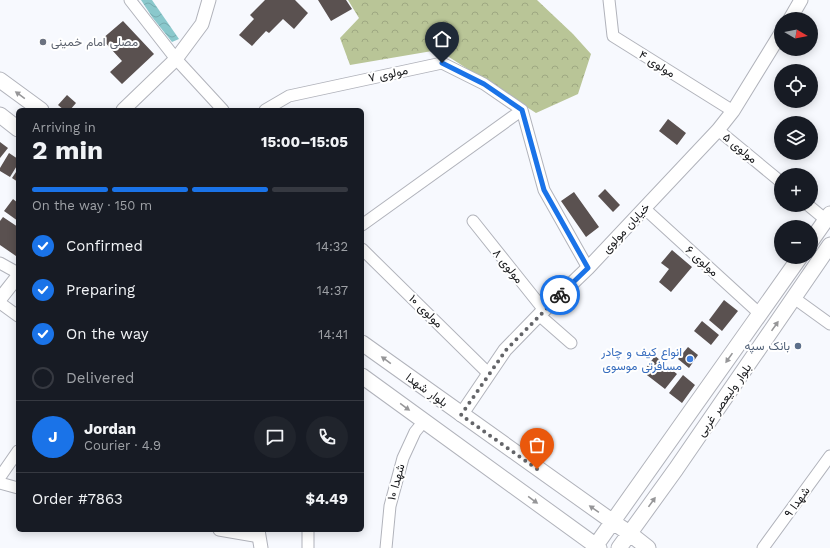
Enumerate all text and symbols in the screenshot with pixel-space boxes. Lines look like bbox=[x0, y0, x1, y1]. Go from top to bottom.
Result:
north arrow bbox=[774, 12, 818, 56]
map controls bbox=[774, 12, 818, 264]
pin bbox=[425, 22, 459, 63]
icon: home bbox=[431, 28, 453, 50]
place label: مصلی امام خمینی bbox=[51, 35, 138, 50]
marker: مصلی امام خمینی bbox=[38, 37, 48, 47]
street label: مولوی ۴ bbox=[636, 47, 678, 81]
street label: مولوی ۷ bbox=[367, 63, 409, 86]
button: locate bbox=[774, 64, 818, 108]
one-way arrow bbox=[15, 91, 26, 99]
button: layers bbox=[774, 116, 818, 160]
text: Arriving in bbox=[32, 120, 96, 135]
street label: مولوی ۵ bbox=[719, 130, 760, 167]
text: 15:00–15:05 bbox=[261, 133, 348, 151]
text: 2 min bbox=[32, 135, 103, 165]
button: + bbox=[774, 168, 818, 212]
text: On the way · 150 m bbox=[32, 198, 152, 213]
street label: خیابان مولوی bbox=[599, 200, 653, 257]
button: − bbox=[774, 220, 818, 264]
icon: check bbox=[32, 235, 54, 257]
text: Confirmed bbox=[66, 237, 143, 255]
text: 14:32 bbox=[316, 239, 348, 254]
street label: مولوی ۶ bbox=[682, 243, 721, 280]
street label: مولوی ۸ bbox=[489, 246, 526, 287]
courier bbox=[540, 275, 580, 315]
icon: check bbox=[32, 279, 54, 301]
text: Preparing bbox=[66, 281, 135, 299]
text: 14:37 bbox=[317, 283, 348, 298]
icon: bike bbox=[549, 284, 571, 306]
street label: مولوی ۱۰ bbox=[405, 292, 446, 331]
one-way arrow bbox=[771, 321, 779, 331]
icon: check bbox=[32, 323, 54, 345]
text: On the way bbox=[66, 325, 148, 343]
text: 14:41 bbox=[318, 327, 348, 342]
place label: بانک سپه bbox=[744, 339, 790, 354]
marker: بانک سپه bbox=[793, 341, 803, 351]
place label: انواع کیف و چادر مسافرتی موسوی bbox=[600, 345, 682, 374]
one-way arrow bbox=[725, 352, 734, 363]
marker: انواع کیف و چادر مسافرتی موسوی bbox=[685, 354, 695, 364]
one-way arrow bbox=[380, 356, 391, 364]
street label: بلوار ولیعصر غربی bbox=[694, 361, 755, 440]
text: Delivered bbox=[66, 369, 134, 387]
street label: بلوار شهدا bbox=[403, 370, 451, 411]
one-way arrow bbox=[400, 403, 410, 411]
button: chat bbox=[254, 416, 296, 458]
button: phone bbox=[306, 416, 348, 458]
text: Jordan bbox=[84, 420, 136, 438]
text: J bbox=[48, 428, 58, 446]
pin bbox=[520, 428, 554, 469]
icon: bag bbox=[526, 434, 548, 456]
text: Courier · 4.9 bbox=[84, 438, 161, 453]
street label: شهدا ۱۰ bbox=[384, 462, 409, 502]
street label: شهدا ۹ bbox=[781, 484, 814, 521]
text: Order #7863 bbox=[32, 490, 123, 508]
text: $4.49 bbox=[306, 490, 348, 508]
one-way arrow bbox=[527, 496, 538, 504]
one-way arrow bbox=[648, 496, 656, 507]
one-way arrow bbox=[589, 505, 599, 513]

